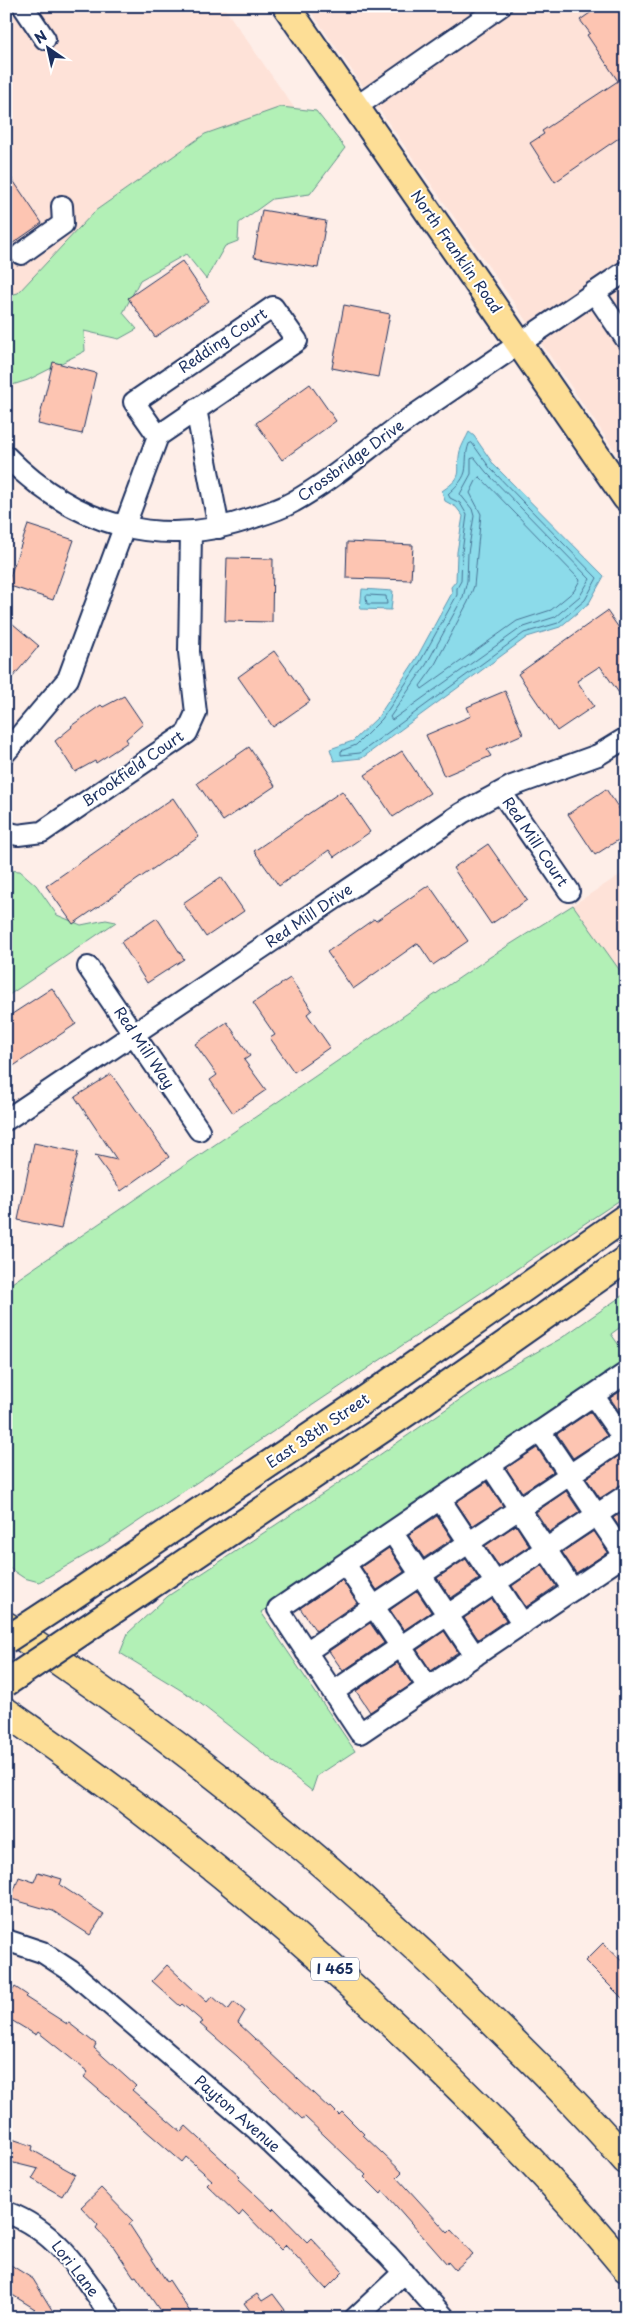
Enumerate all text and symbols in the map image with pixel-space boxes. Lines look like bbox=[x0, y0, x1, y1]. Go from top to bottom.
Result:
north arrow bbox=[22, 22, 72, 72]
text: N bbox=[30, 25, 51, 49]
street label: North Franklin Road bbox=[406, 185, 509, 318]
street label: Redding Court bbox=[173, 302, 271, 378]
street label: Crossbridge Drive bbox=[292, 413, 408, 506]
street label: Brookfield Court bbox=[76, 724, 188, 812]
street label: Red Mill Court bbox=[498, 792, 575, 891]
street label: Red Mill Drive bbox=[260, 877, 356, 952]
street label: Red Mill Way bbox=[109, 1002, 181, 1093]
street label: East 38th Street bbox=[261, 1387, 373, 1473]
road number: I 465 bbox=[311, 1958, 359, 1980]
street label: Payton Avenue bbox=[190, 2069, 286, 2157]
street label: Lori Lane bbox=[47, 2235, 106, 2301]

